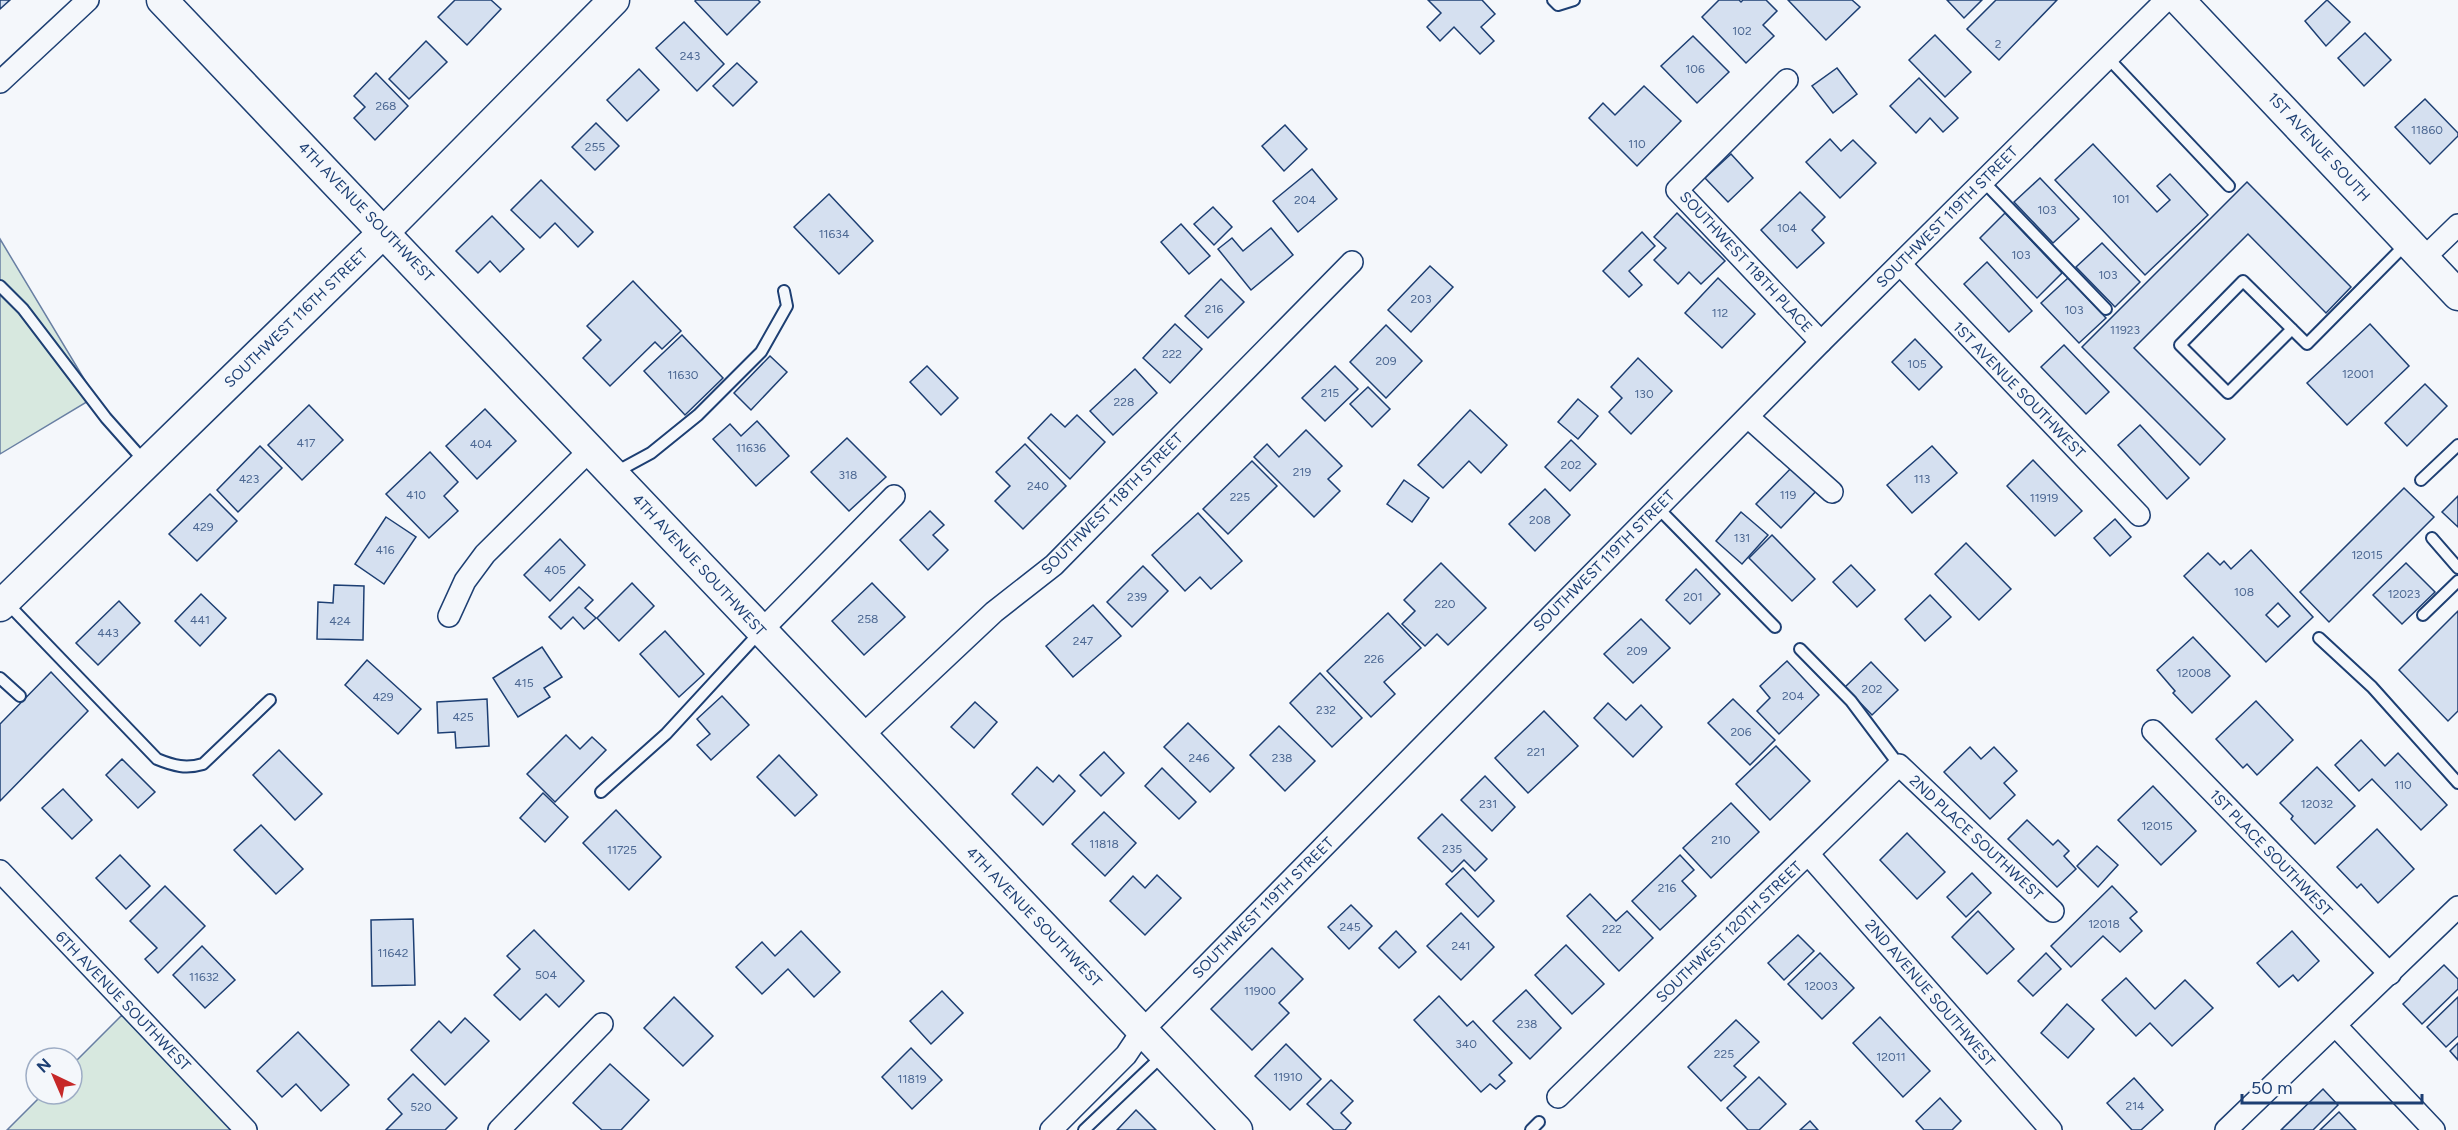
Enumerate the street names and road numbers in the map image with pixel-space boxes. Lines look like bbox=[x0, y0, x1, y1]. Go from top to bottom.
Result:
street label: 1ST AVENUE SOUTH bbox=[2264, 89, 2374, 205]
street label: 4TH AVENUE SOUTHWEST bbox=[294, 138, 438, 286]
street label: SOUTHWEST 119TH STREET bbox=[1873, 142, 2022, 291]
street label: SOUTHWEST 118TH PLACE bbox=[1676, 188, 1816, 336]
street label: SOUTHWEST 116TH STREET bbox=[221, 244, 372, 391]
street label: 1ST AVENUE SOUTHWEST bbox=[1949, 318, 2089, 462]
street label: SOUTHWEST 118TH STREET bbox=[1037, 429, 1187, 579]
street label: SOUTHWEST 119TH STREET bbox=[1530, 486, 1679, 635]
street label: 4TH AVENUE SOUTHWEST bbox=[628, 490, 770, 640]
street label: 2ND PLACE SOUTHWEST bbox=[1906, 772, 2047, 905]
street label: 1ST PLACE SOUTHWEST bbox=[2206, 786, 2337, 920]
street label: SOUTHWEST 119TH STREET bbox=[1189, 833, 1338, 982]
street label: 4TH AVENUE SOUTHWEST bbox=[962, 843, 1106, 991]
street label: SOUTHWEST 120TH STREET bbox=[1652, 857, 1806, 1006]
street label: 2ND AVENUE SOUTHWEST bbox=[1861, 916, 1999, 1071]
street label: 6TH AVENUE SOUTHWEST bbox=[52, 928, 195, 1075]

